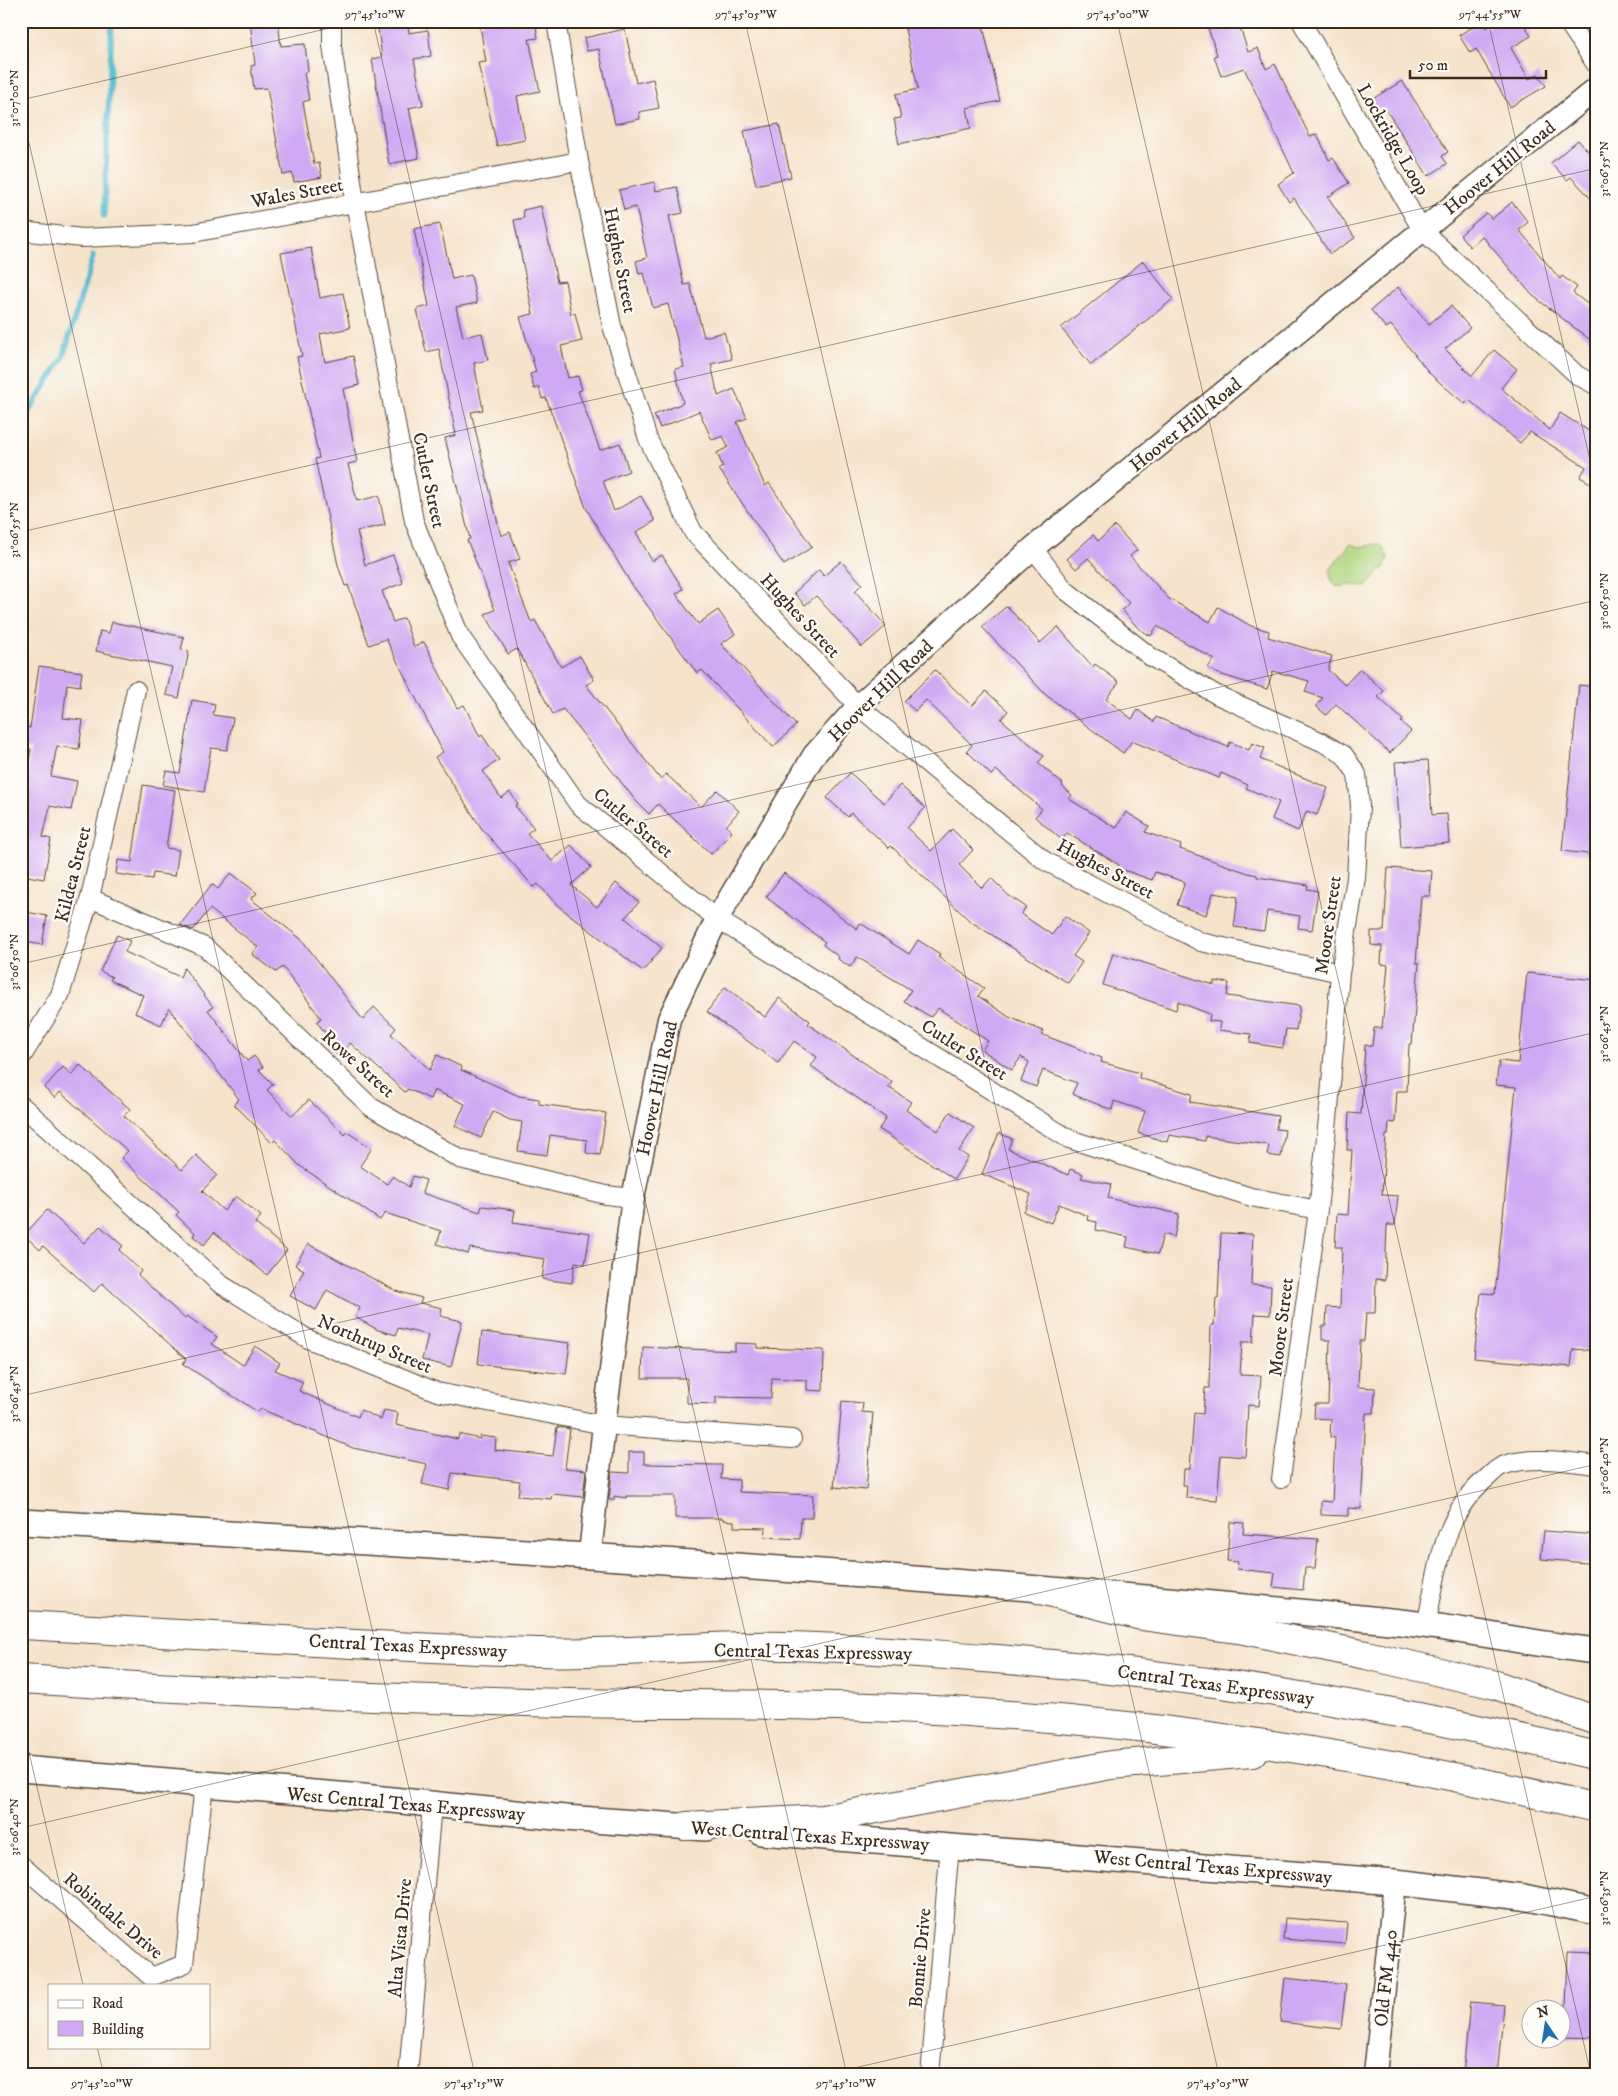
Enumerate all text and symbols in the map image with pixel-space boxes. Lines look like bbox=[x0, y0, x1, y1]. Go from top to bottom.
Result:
text: 97°45'10"W bbox=[344, 7, 406, 22]
text: 97°45'05"W bbox=[714, 7, 778, 22]
text: 97°45'00"W bbox=[1086, 7, 1150, 22]
text: 97°44'55"W bbox=[1458, 7, 1522, 22]
scale bar bbox=[1410, 48, 1547, 80]
text: 50 m bbox=[1418, 56, 1448, 75]
text: 31°07'00"N bbox=[7, 69, 22, 127]
street label: Lockridge Loop bbox=[1352, 80, 1434, 200]
street label: Hoover Hill Road bbox=[1439, 116, 1561, 220]
text: 31°06'55"N bbox=[1597, 141, 1612, 197]
street label: Wales Street bbox=[248, 173, 345, 214]
street label: Hughes Street bbox=[598, 205, 641, 315]
street label: Hoover Hill Road bbox=[1125, 373, 1247, 477]
street label: Cutler Street bbox=[407, 430, 450, 530]
text: 31°06'55"N bbox=[7, 502, 22, 558]
street label: Hughes Street bbox=[755, 569, 845, 663]
text: 31°06'50"N bbox=[1597, 572, 1612, 629]
street label: Hoover Hill Road bbox=[824, 635, 939, 747]
street label: Cutler Street bbox=[588, 783, 678, 863]
street label: Kildea Street bbox=[50, 824, 97, 925]
street label: Hughes Street bbox=[1053, 834, 1158, 905]
street label: Moore Street bbox=[1310, 874, 1347, 976]
text: 31°06'50"N bbox=[7, 933, 22, 990]
text: 31°06'45"N bbox=[1597, 1005, 1612, 1063]
street label: Cutler Street bbox=[917, 1015, 1012, 1086]
street label: Hoover Hill Road bbox=[632, 1018, 683, 1158]
street label: Rowe Street bbox=[317, 1025, 399, 1103]
street label: Moore Street bbox=[1264, 1276, 1299, 1378]
street label: Northrup Street bbox=[314, 1310, 435, 1379]
text: 31°06'45"N bbox=[7, 1365, 22, 1423]
text: 31°06'40"N bbox=[1597, 1437, 1612, 1495]
street label: Central Texas Expressway bbox=[308, 1630, 509, 1663]
street label: Central Texas Expressway bbox=[714, 1639, 913, 1666]
street label: Central Texas Expressway bbox=[1116, 1660, 1317, 1711]
street label: West Central Texas Expressway bbox=[285, 1783, 527, 1826]
text: 31°06'40"N bbox=[7, 1798, 22, 1856]
street label: West Central Texas Expressway bbox=[689, 1817, 931, 1856]
street label: West Central Texas Expressway bbox=[1092, 1846, 1334, 1889]
street label: Robindale Drive bbox=[59, 1868, 168, 1965]
text: 31°06'35"N bbox=[1597, 1870, 1612, 1925]
street label: Alta Vista Drive bbox=[384, 1877, 417, 1999]
street label: Bonnie Drive bbox=[905, 1907, 936, 2009]
street label: Old FM 440 bbox=[1370, 1928, 1403, 2028]
legend bbox=[48, 1984, 210, 2048]
text: Road bbox=[92, 1994, 124, 2013]
north arrow bbox=[1520, 1998, 1570, 2048]
text: N bbox=[1536, 2002, 1551, 2022]
text: Building bbox=[92, 2020, 144, 2039]
text: 97°45'20"W bbox=[70, 2076, 134, 2091]
text: 97°45'15"W bbox=[443, 2076, 505, 2091]
text: 97°45'10"W bbox=[815, 2076, 877, 2091]
text: 97°45'05"W bbox=[1186, 2076, 1250, 2091]

